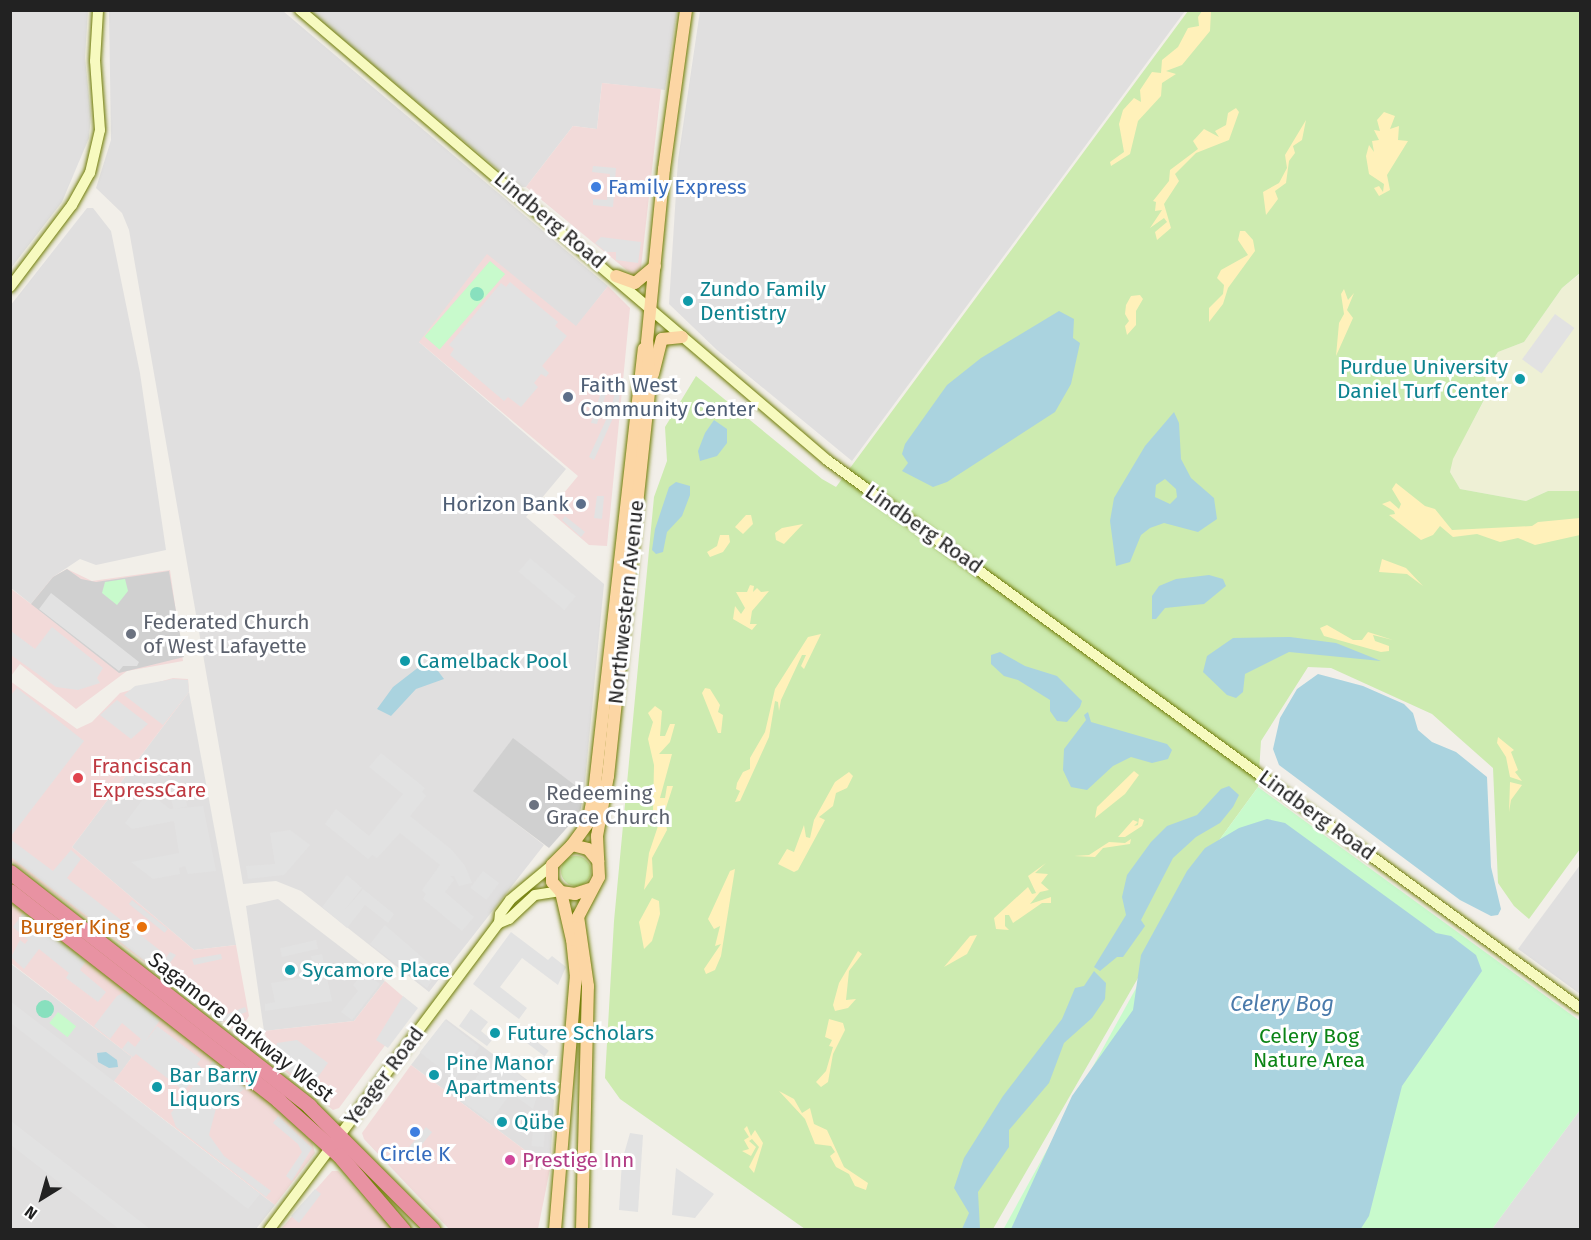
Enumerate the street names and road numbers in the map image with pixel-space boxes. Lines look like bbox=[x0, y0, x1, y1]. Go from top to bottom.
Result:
street label: Lindberg Road bbox=[489, 166, 611, 274]
street label: Lindberg Road bbox=[860, 479, 988, 579]
street label: Northwestern Avenue bbox=[603, 499, 649, 705]
street label: Lindberg Road bbox=[1254, 764, 1380, 866]
street label: Sagamore Parkway West bbox=[143, 947, 339, 1107]
street label: Yeager Road bbox=[339, 1022, 429, 1130]

